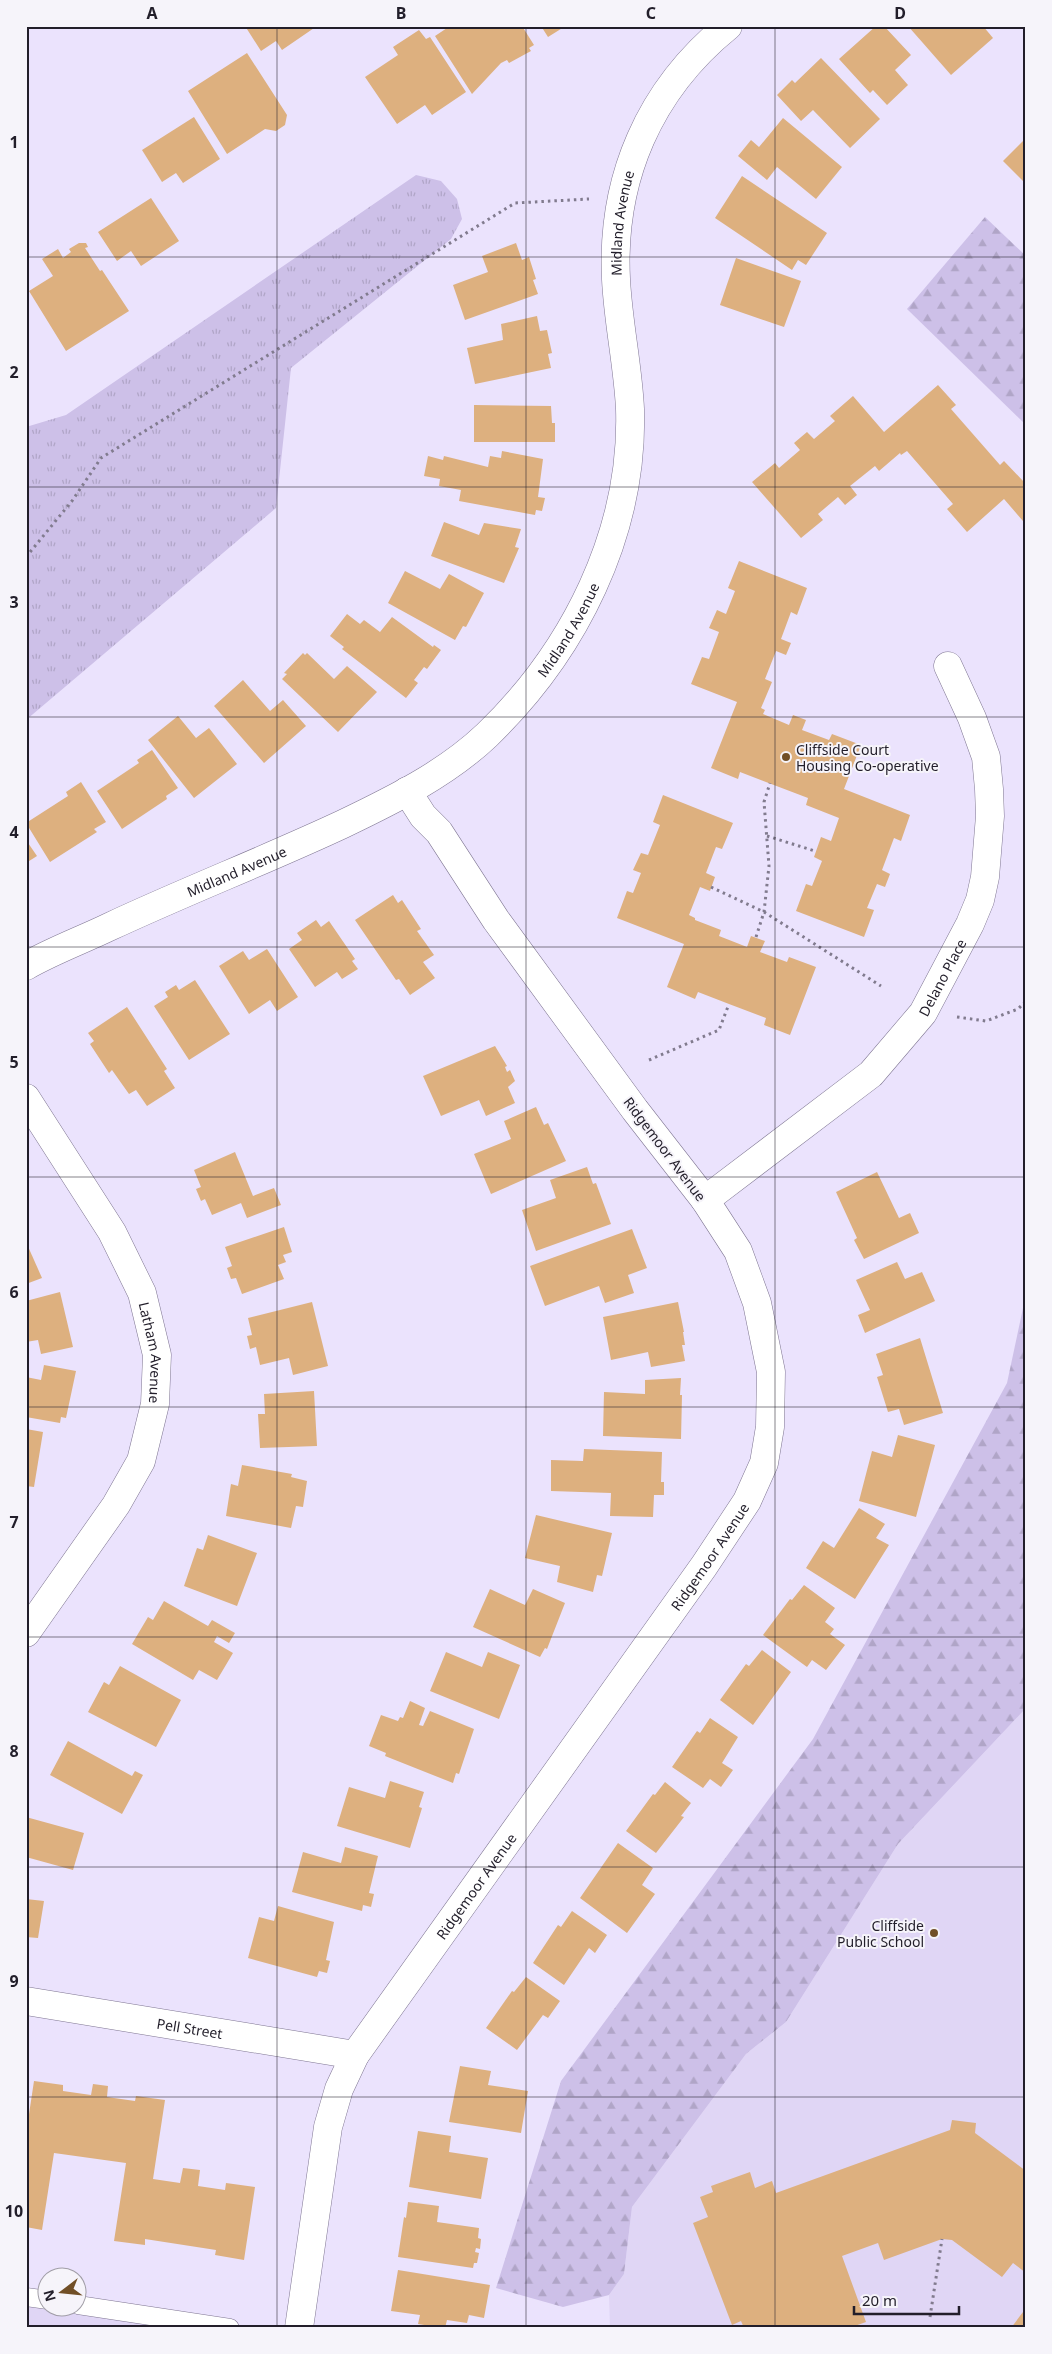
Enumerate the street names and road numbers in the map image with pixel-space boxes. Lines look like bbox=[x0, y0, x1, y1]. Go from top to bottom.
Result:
street label: Midland Avenue bbox=[606, 168, 638, 276]
street label: Midland Avenue bbox=[533, 579, 603, 681]
street label: Midland Avenue bbox=[184, 841, 289, 901]
street label: Delano Place bbox=[914, 935, 970, 1019]
street label: Ridgemoor Avenue bbox=[619, 1093, 711, 1205]
street label: Latham Avenue bbox=[135, 1300, 167, 1404]
street label: Ridgemoor Avenue bbox=[666, 1499, 753, 1614]
street label: Ridgemoor Avenue bbox=[431, 1829, 520, 1943]
street label: Pell Street bbox=[155, 2013, 224, 2043]

